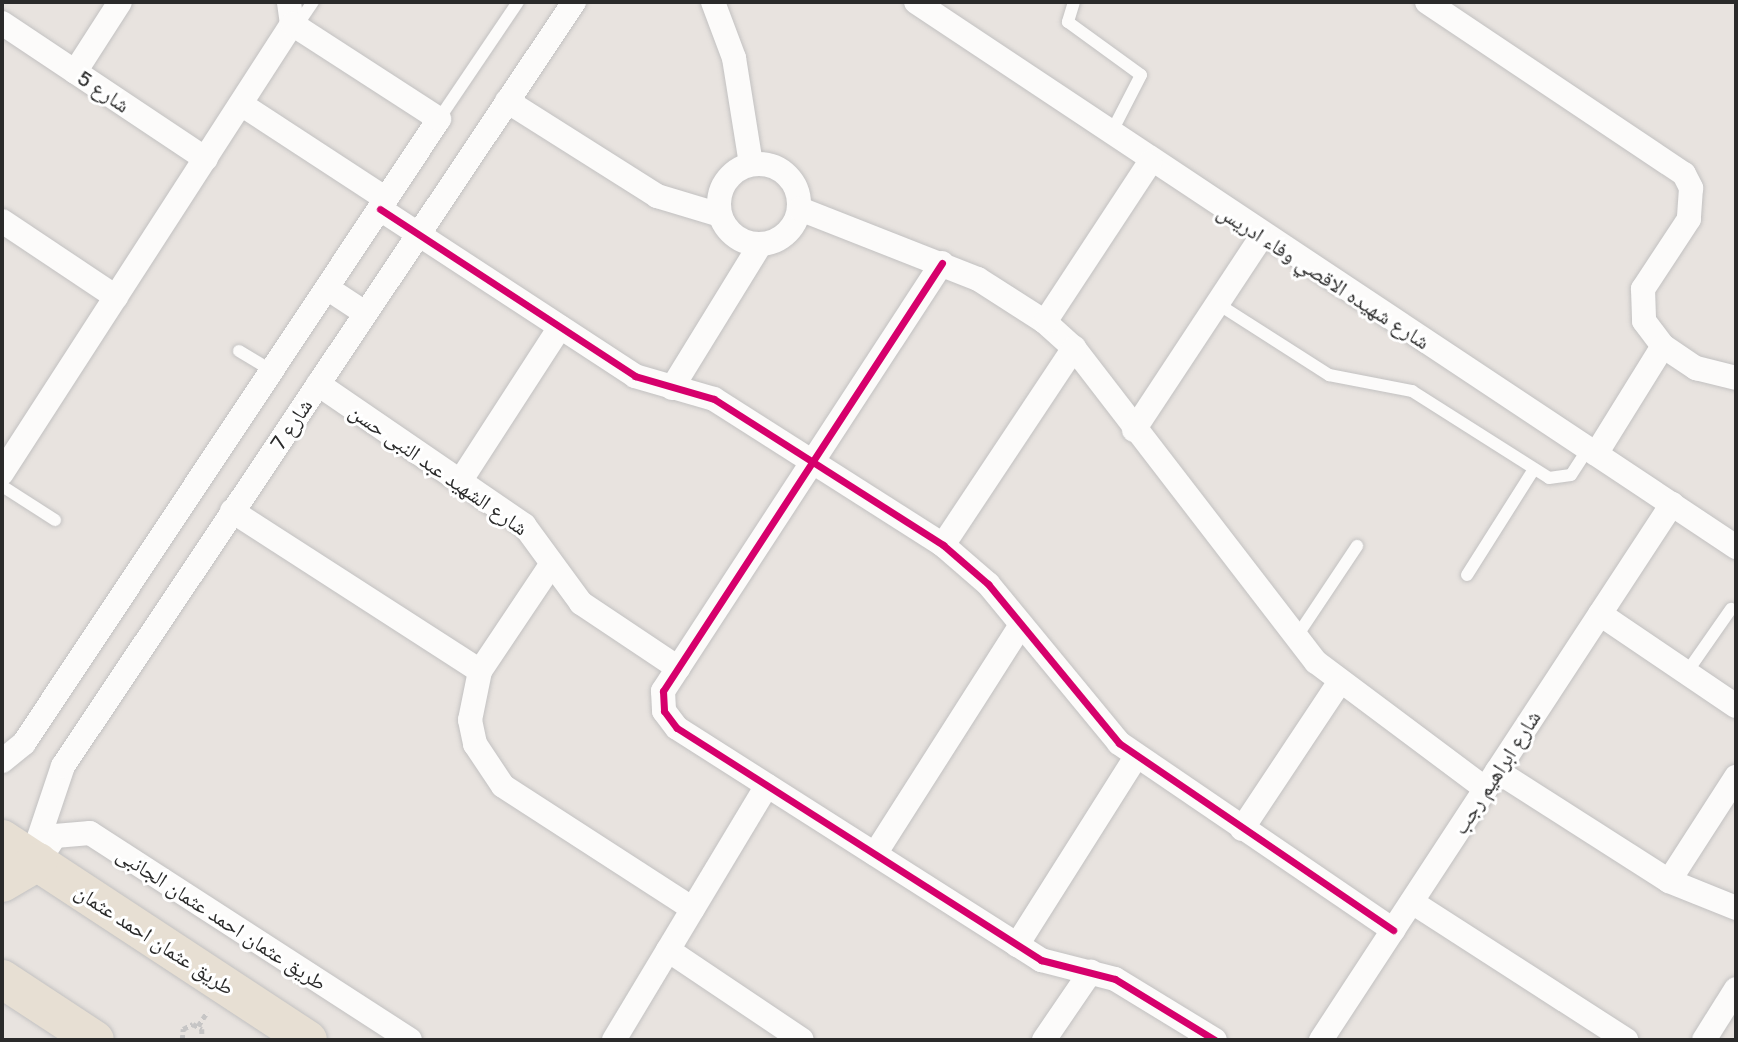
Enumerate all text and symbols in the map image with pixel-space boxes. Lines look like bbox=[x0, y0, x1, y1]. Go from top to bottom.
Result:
street label: شارع 5 bbox=[73, 65, 135, 117]
street label: شارع شهيده الاقصي وفاء ادريس bbox=[1213, 198, 1435, 354]
street label: شارع 7 bbox=[265, 394, 317, 454]
street label: شارع الشهيد عبد النبى حسن bbox=[345, 398, 533, 540]
street label: شارع ابراهيم رجب bbox=[1447, 705, 1545, 839]
street label: طريق عثمان احمد عثمان الجانبى bbox=[112, 841, 332, 995]
street label: طريق عثمان احمد عثمان bbox=[71, 878, 239, 1000]

